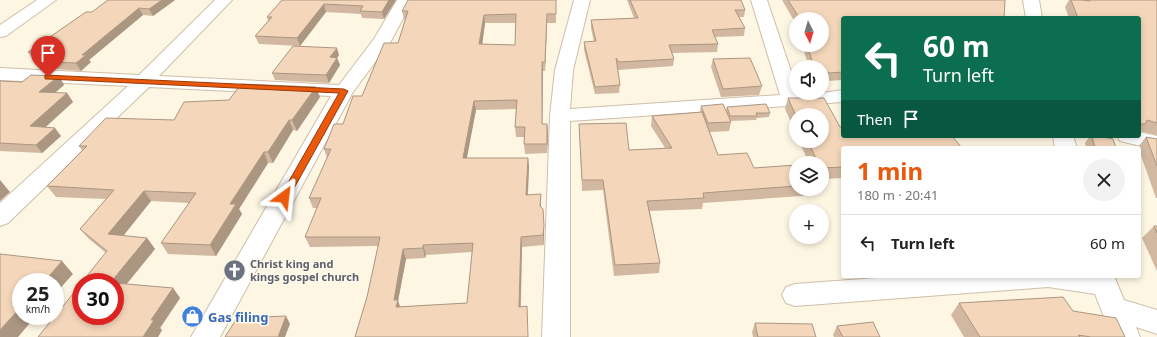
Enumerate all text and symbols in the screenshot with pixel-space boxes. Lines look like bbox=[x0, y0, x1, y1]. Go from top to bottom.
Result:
north arrow bbox=[789, 12, 829, 52]
map controls bbox=[789, 12, 829, 244]
text: 60 m bbox=[923, 27, 990, 65]
icon: left bbox=[857, 32, 909, 84]
pin bbox=[31, 36, 65, 77]
icon: arrive bbox=[37, 42, 59, 64]
button: sound bbox=[789, 60, 829, 100]
text: Turn left bbox=[923, 63, 994, 87]
button: search bbox=[789, 108, 829, 148]
icon: arrive bbox=[900, 108, 922, 130]
text: Then bbox=[857, 109, 892, 129]
text: 1 min bbox=[857, 154, 923, 187]
button: layers bbox=[789, 156, 829, 196]
button: close bbox=[1083, 159, 1125, 201]
position arrow bbox=[263, 176, 305, 218]
text: 180 m · 20:41 bbox=[857, 186, 938, 204]
button: + bbox=[789, 204, 829, 244]
icon: left bbox=[857, 232, 879, 254]
text: Turn left bbox=[891, 233, 955, 253]
text: 60 m bbox=[1090, 233, 1125, 253]
place label: Christ king and kings gospel church bbox=[250, 256, 359, 284]
church icon: Christ king and kings gospel church bbox=[221, 257, 247, 283]
speed limit sign: 30 bbox=[72, 273, 124, 325]
text: 25 bbox=[27, 280, 49, 307]
text: km/h bbox=[26, 302, 50, 316]
shop icon: Gas filing bbox=[180, 304, 206, 330]
place label: Gas filing bbox=[208, 308, 268, 326]

